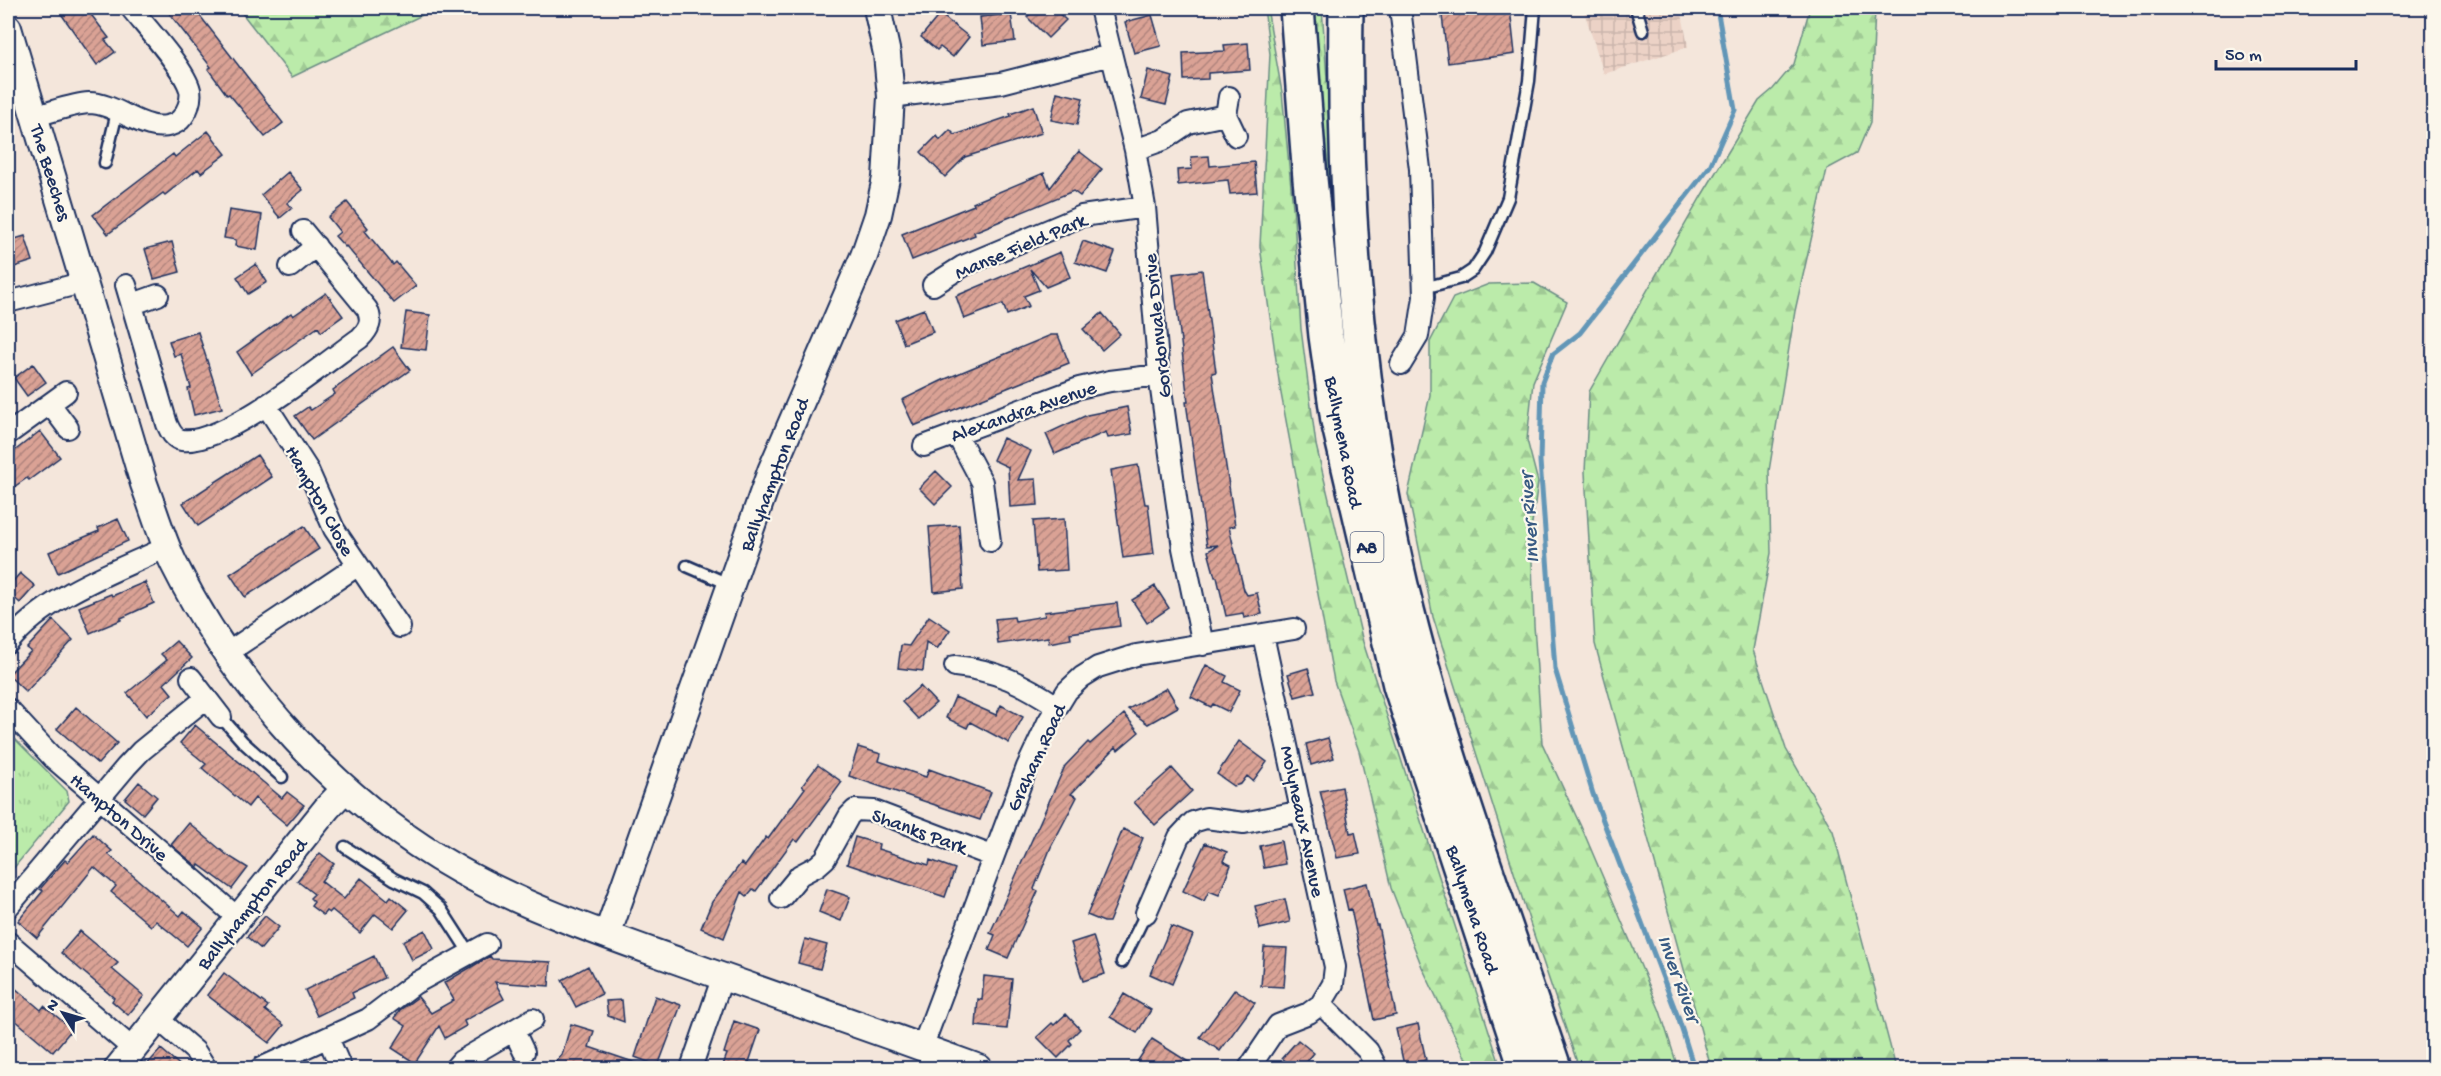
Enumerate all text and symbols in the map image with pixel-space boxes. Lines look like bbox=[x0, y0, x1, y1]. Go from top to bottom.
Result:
scale bar bbox=[2216, 33, 2356, 71]
text: 50 m bbox=[2225, 46, 2262, 67]
street label: The Beeches bbox=[23, 121, 74, 225]
street label: Manse Field Park bbox=[952, 209, 1093, 286]
street label: Gordonvale Drive bbox=[1140, 252, 1178, 399]
street label: Ballymena Road bbox=[1317, 374, 1366, 513]
street label: Alexandra Avenue bbox=[948, 377, 1101, 449]
street label: Ballyhampton Road bbox=[736, 393, 817, 556]
street label: Hampton Close bbox=[278, 442, 358, 562]
water label: Inver River bbox=[1516, 467, 1547, 564]
road number: A8 bbox=[1350, 532, 1384, 562]
street label: Graham Road bbox=[1003, 699, 1074, 816]
street label: Molyneaux Avenue bbox=[1273, 744, 1328, 900]
street label: Hampton Drive bbox=[64, 770, 172, 868]
street label: Shanks Park bbox=[868, 805, 972, 862]
street label: Ballyhampton Road bbox=[193, 833, 315, 976]
street label: Ballymena Road bbox=[1439, 842, 1503, 979]
water label: Inver River bbox=[1649, 932, 1706, 1030]
north arrow bbox=[33, 983, 93, 1043]
text: N bbox=[43, 996, 65, 1016]

